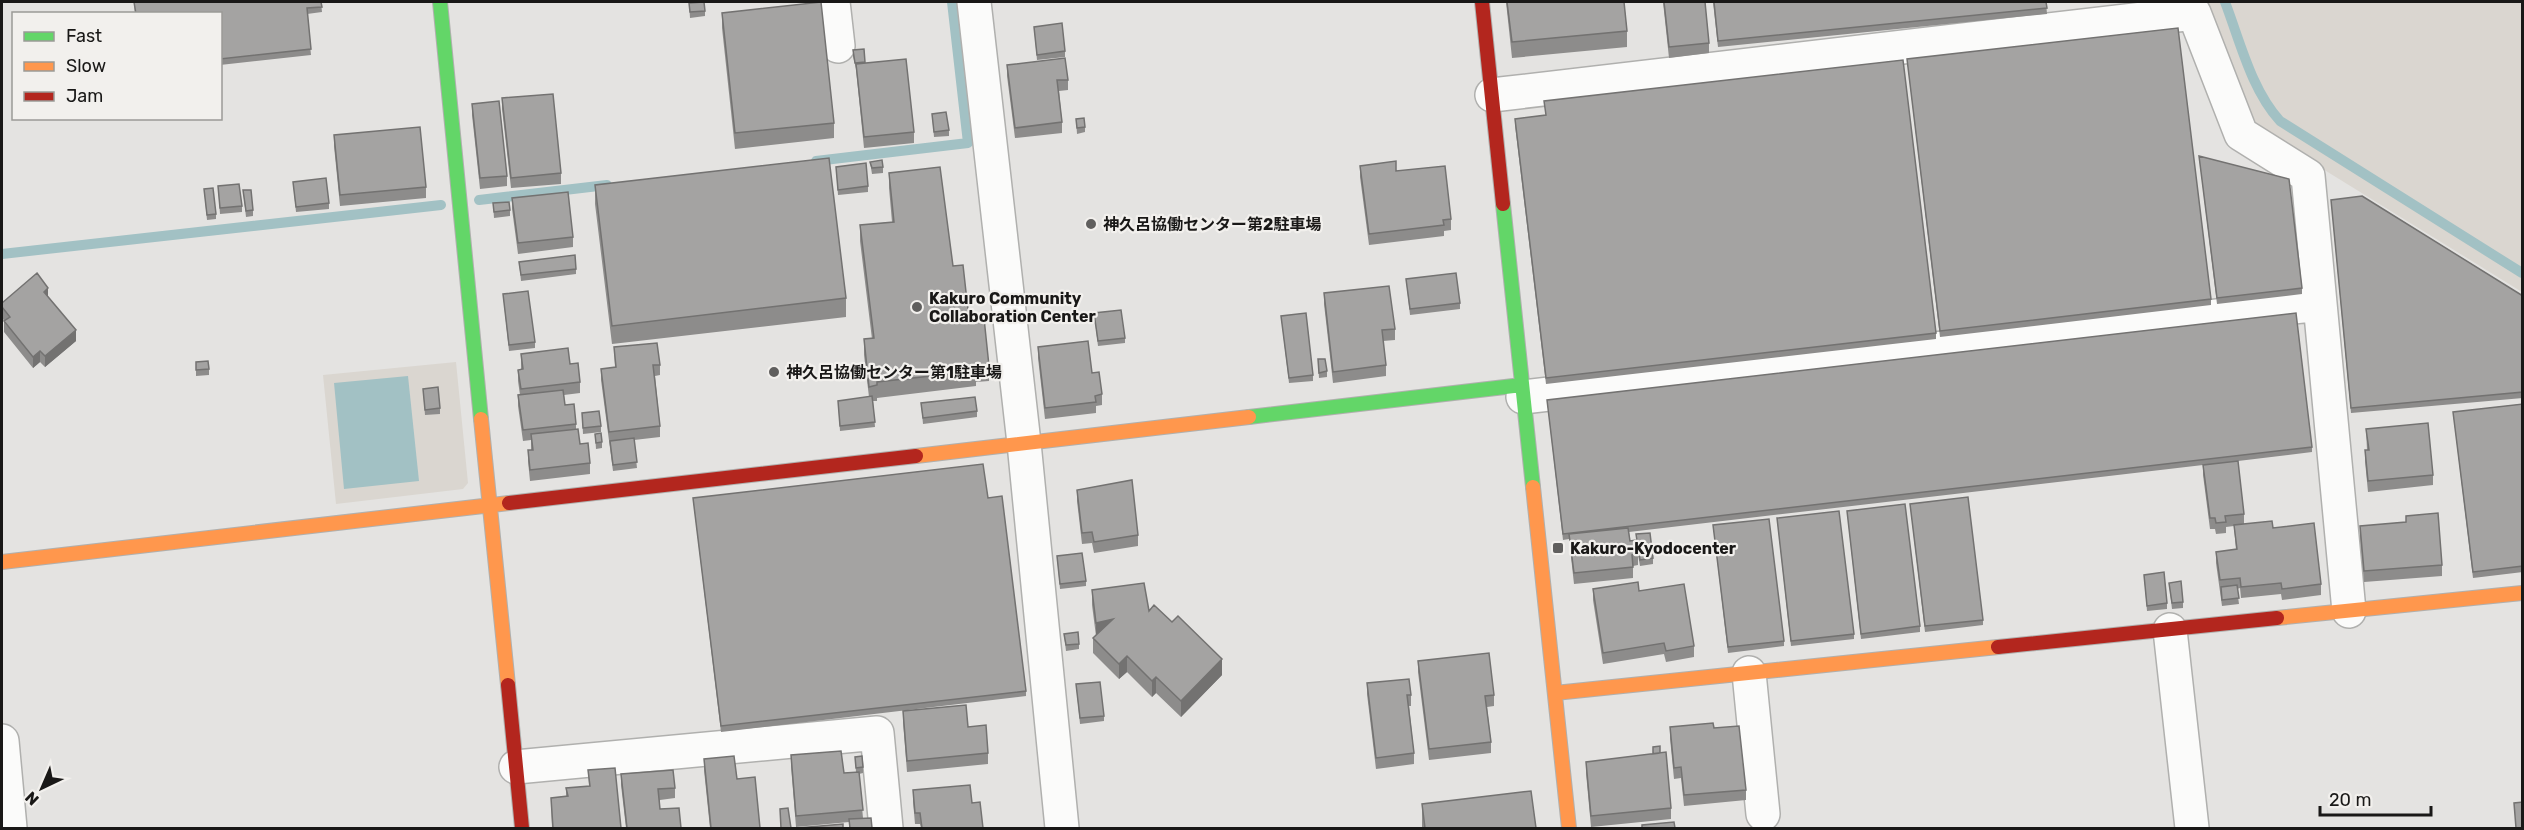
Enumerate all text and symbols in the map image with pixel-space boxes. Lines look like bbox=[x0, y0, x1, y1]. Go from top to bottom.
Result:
legend bbox=[12, 12, 222, 120]
text: Fast bbox=[66, 25, 102, 47]
text: Slow bbox=[66, 55, 106, 77]
text: Jam bbox=[66, 85, 103, 107]
place label: 神久呂協働センター第2駐車場 bbox=[1103, 215, 1321, 234]
marker: 神久呂協働センター第2駐車場 bbox=[1084, 217, 1098, 231]
place label: Kakuro Community Collaboration Center bbox=[929, 289, 1096, 326]
marker: Kakuro Community Collaboration Center bbox=[910, 300, 924, 314]
place label: 神久呂協働センター第1駐車場 bbox=[786, 363, 1002, 382]
marker: 神久呂協働センター第1駐車場 bbox=[767, 365, 781, 379]
place label: Kakuro-Kyodocenter bbox=[1570, 539, 1737, 558]
marker: Kakuro-Kyodocenter bbox=[1551, 541, 1565, 555]
north arrow bbox=[12, 758, 72, 818]
scale bar bbox=[2320, 779, 2431, 817]
text: N bbox=[21, 788, 43, 809]
text: 20 m bbox=[2329, 789, 2371, 811]

